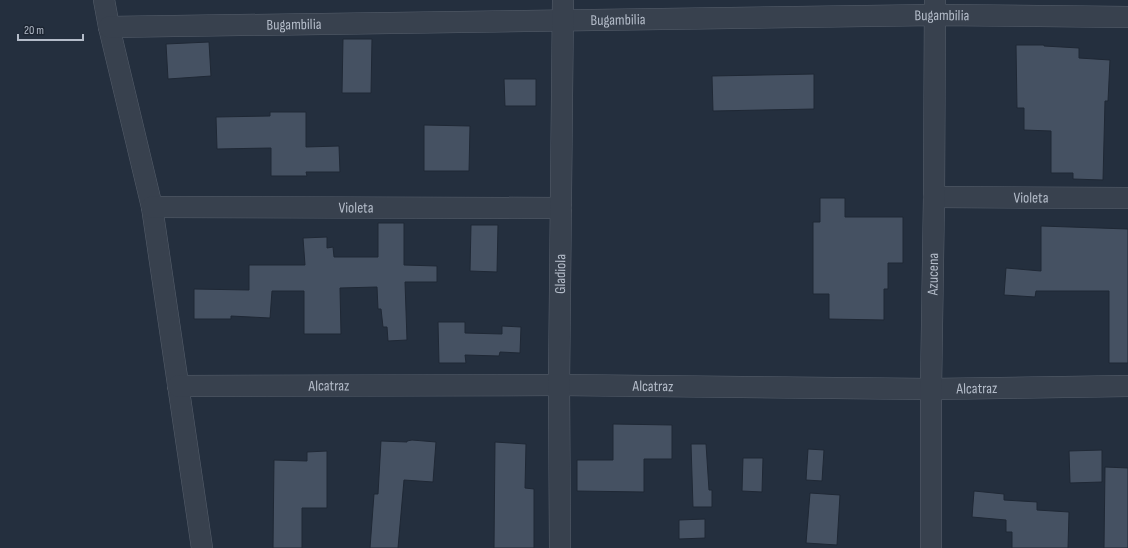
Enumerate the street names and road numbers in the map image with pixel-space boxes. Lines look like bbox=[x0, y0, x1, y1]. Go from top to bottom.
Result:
street label: Bugambilia bbox=[914, 5, 970, 25]
street label: Bugambilia bbox=[590, 10, 646, 30]
street label: Bugambilia bbox=[266, 14, 322, 34]
street label: Violeta bbox=[1014, 188, 1049, 207]
street label: Violeta bbox=[339, 198, 374, 217]
street label: Azucena bbox=[923, 252, 943, 296]
street label: Gladiola bbox=[550, 254, 570, 294]
street label: Alcatraz bbox=[308, 376, 350, 395]
street label: Alcatraz bbox=[631, 376, 674, 396]
street label: Alcatraz bbox=[955, 378, 998, 398]

